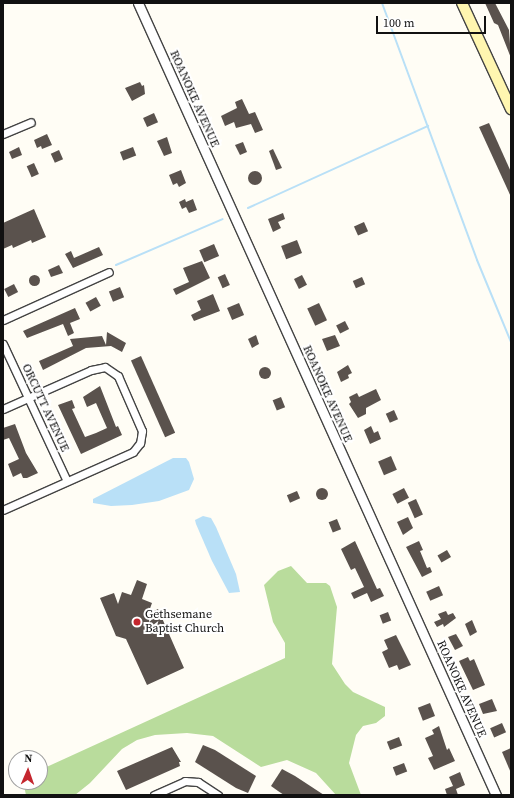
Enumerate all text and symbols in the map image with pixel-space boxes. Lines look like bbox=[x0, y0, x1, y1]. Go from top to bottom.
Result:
scale bar bbox=[378, 8, 488, 34]
text: 100 m bbox=[383, 15, 415, 31]
street label: ROANOKE AVENUE bbox=[166, 48, 222, 150]
street label: ROANOKE AVENUE bbox=[299, 343, 355, 445]
street label: ORCUTT AVENUE bbox=[18, 362, 72, 454]
place label: Gethsemane Baptist Church bbox=[145, 608, 224, 636]
marker: Gethsemane Baptist Church bbox=[132, 617, 142, 627]
street label: ROANOKE AVENUE bbox=[433, 638, 489, 740]
north arrow bbox=[8, 750, 48, 790]
text: N bbox=[24, 751, 33, 766]

